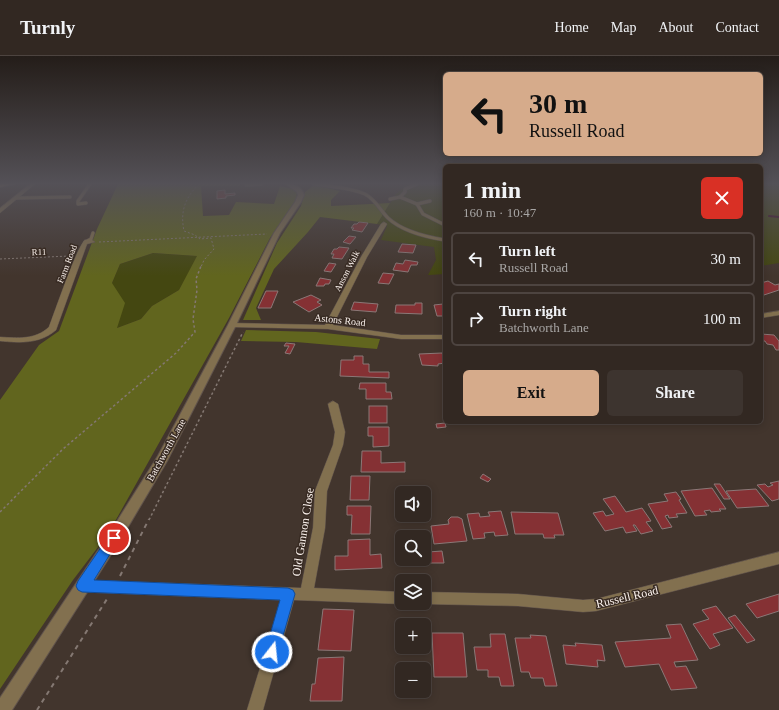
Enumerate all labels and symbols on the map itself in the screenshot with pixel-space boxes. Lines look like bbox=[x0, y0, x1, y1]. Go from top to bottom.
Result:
street label: Farm Road bbox=[55, 243, 79, 285]
street label: R11 bbox=[31, 247, 47, 257]
street label: Anson Walk bbox=[332, 249, 362, 293]
street label: Astons Road bbox=[314, 312, 366, 328]
street label: Batchworth Lane bbox=[144, 417, 188, 483]
street label: Old Gannon Close bbox=[289, 487, 317, 577]
pin bbox=[97, 521, 131, 555]
street label: Russell Road bbox=[594, 583, 660, 611]
position arrow bbox=[251, 631, 293, 673]

